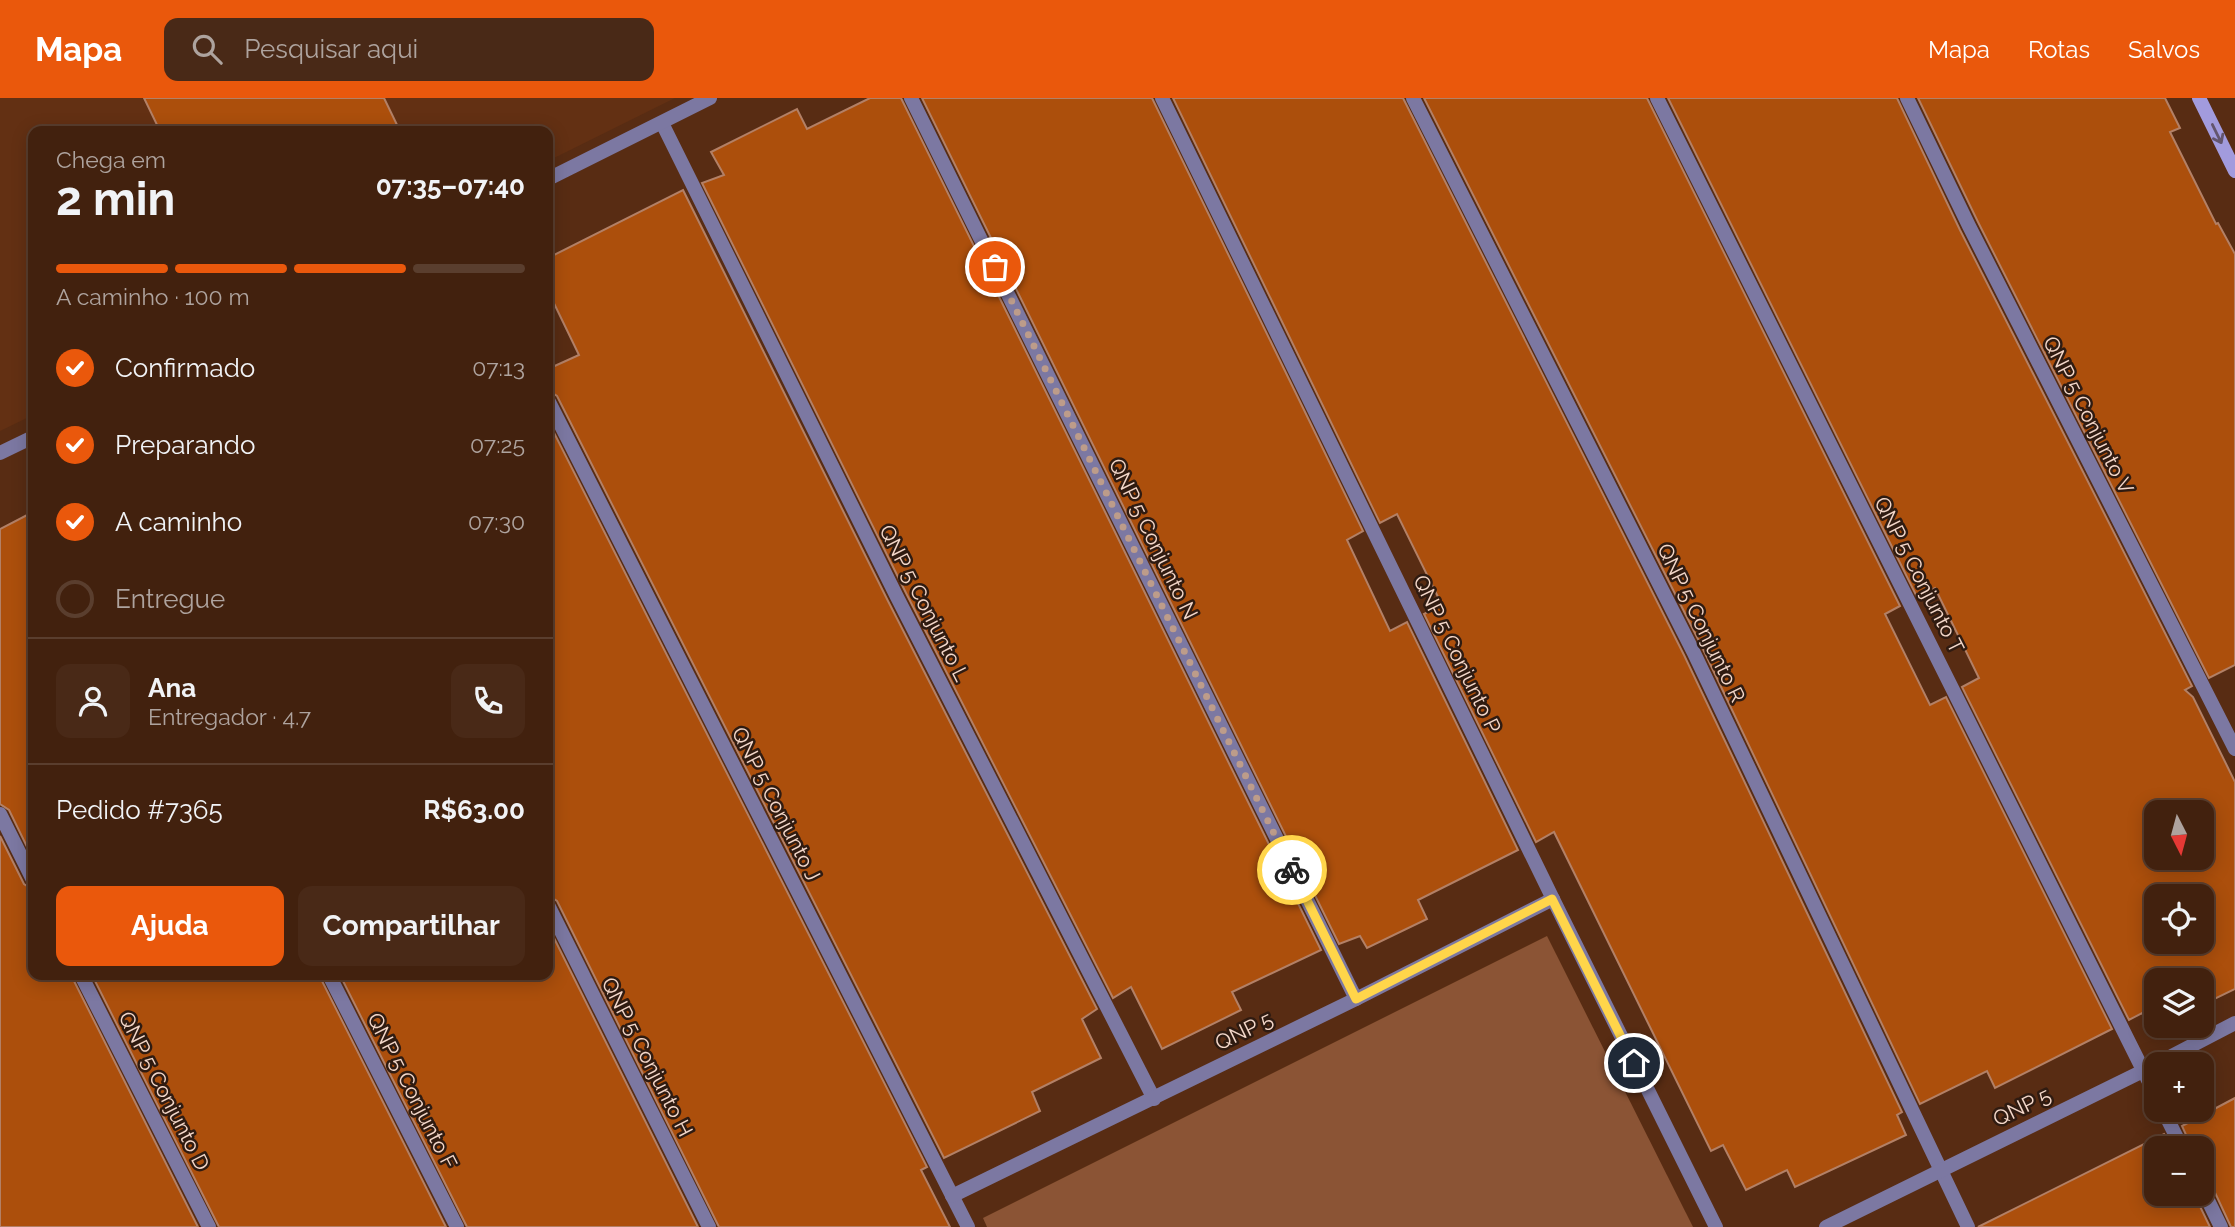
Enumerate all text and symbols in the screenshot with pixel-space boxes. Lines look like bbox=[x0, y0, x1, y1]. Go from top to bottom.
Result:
search box bbox=[164, 18, 654, 81]
text: Mapa bbox=[35, 30, 122, 69]
icon: search bbox=[188, 30, 226, 68]
text: Pesquisar aqui bbox=[244, 34, 418, 64]
text: Mapa bbox=[1928, 35, 1990, 64]
text: Rotas bbox=[2028, 35, 2090, 64]
text: Salvos bbox=[2128, 35, 2200, 64]
one-way arrow bbox=[2211, 123, 2224, 144]
text: Chega em bbox=[56, 146, 166, 173]
text: 07:35–07:40 bbox=[376, 171, 525, 201]
text: 2 min bbox=[56, 172, 175, 226]
pin bbox=[965, 237, 1025, 297]
icon: bag bbox=[976, 248, 1014, 286]
text: A caminho · 100 m bbox=[56, 283, 250, 310]
street label: QNP 5 Conjunto V bbox=[2038, 332, 2139, 498]
icon: check bbox=[56, 349, 94, 387]
text: Confirmado bbox=[115, 353, 255, 383]
text: 07:13 bbox=[472, 354, 525, 381]
icon: check bbox=[56, 426, 94, 464]
text: Preparando bbox=[115, 430, 255, 460]
text: 07:25 bbox=[470, 431, 525, 458]
street label: QNP 5 Conjunto N bbox=[1104, 454, 1203, 623]
street label: QNP 5 Conjunto T bbox=[1869, 492, 1970, 657]
icon: check bbox=[56, 503, 94, 541]
text: A caminho bbox=[115, 507, 242, 537]
text: 07:30 bbox=[468, 508, 525, 535]
street label: QNP 5 Conjunto L bbox=[874, 520, 975, 685]
street label: QNP 5 Conjunto R bbox=[1652, 539, 1751, 706]
street label: QNP 5 Conjunto P bbox=[1408, 571, 1507, 737]
text: Entregue bbox=[115, 584, 225, 614]
button: person bbox=[56, 664, 130, 738]
button: phone bbox=[451, 664, 525, 738]
text: Ana bbox=[148, 673, 196, 703]
text: Entregador · 4.7 bbox=[148, 703, 311, 730]
street label: QNP 5 Conjunto J bbox=[727, 723, 826, 885]
text: Pedido #7365 bbox=[56, 795, 223, 825]
text: R$63.00 bbox=[423, 795, 525, 825]
north arrow bbox=[2144, 800, 2214, 870]
map controls bbox=[2144, 800, 2214, 1206]
courier bbox=[1257, 835, 1327, 905]
icon: bike bbox=[1273, 851, 1311, 889]
button: locate bbox=[2144, 884, 2214, 954]
button: Ajuda bbox=[56, 886, 284, 966]
button: Compartilhar bbox=[298, 886, 525, 966]
button: layers bbox=[2144, 968, 2214, 1038]
street label: QNP 5 Conjunto H bbox=[597, 973, 698, 1141]
street label: QNP 5 bbox=[1211, 1006, 1277, 1055]
street label: QNP 5 Conjunto D bbox=[114, 1007, 215, 1174]
street label: QNP 5 Conjunto F bbox=[362, 1008, 463, 1173]
pin bbox=[1604, 1033, 1664, 1093]
icon: home bbox=[1615, 1044, 1653, 1082]
button: + bbox=[2144, 1052, 2214, 1122]
street label: QNP 5 bbox=[1989, 1082, 2055, 1131]
button: − bbox=[2144, 1136, 2214, 1206]

